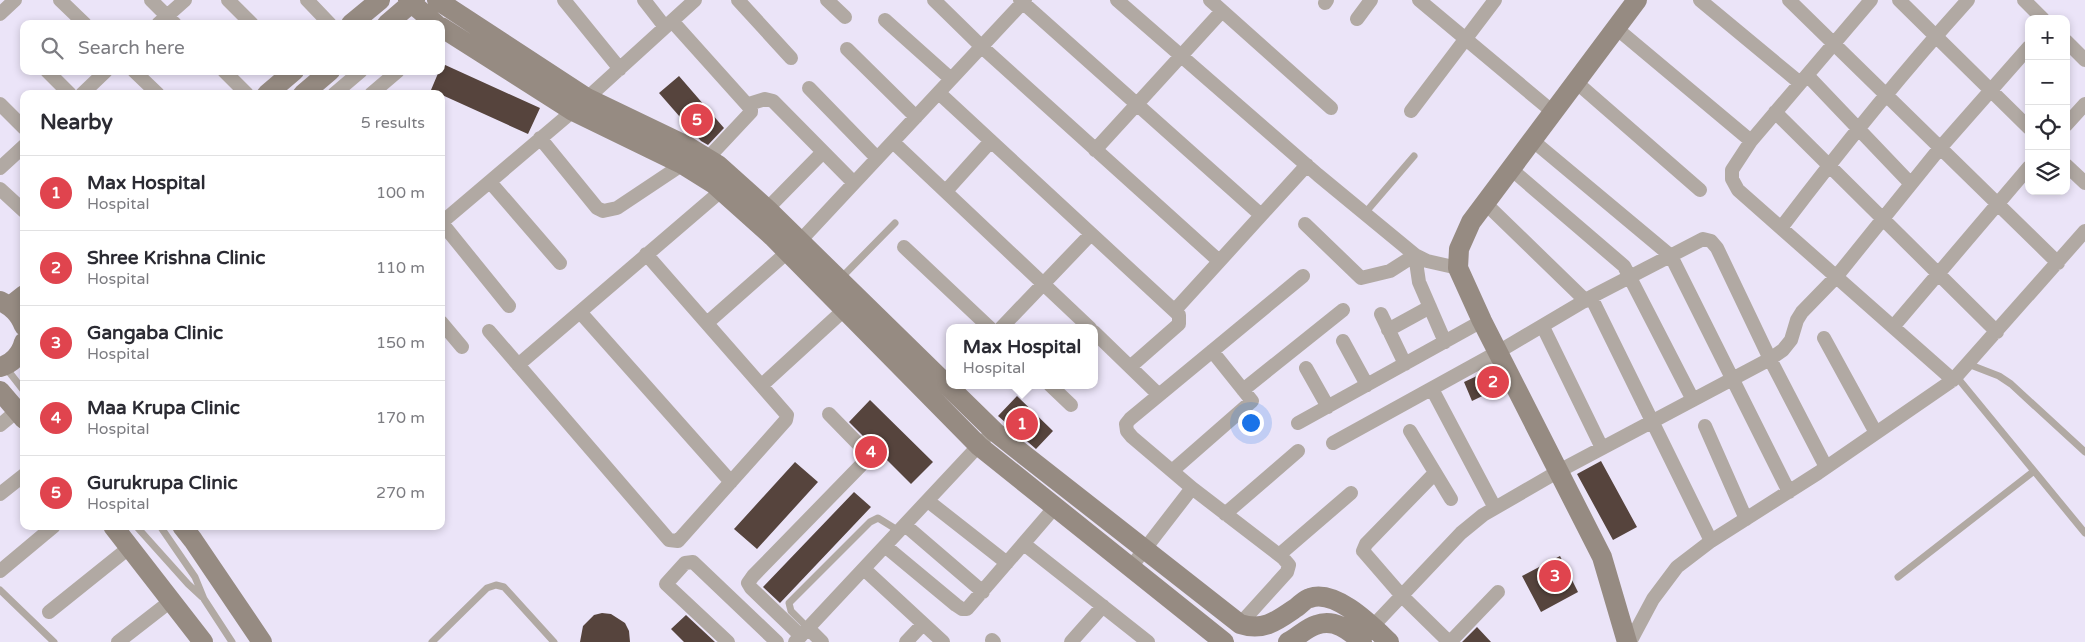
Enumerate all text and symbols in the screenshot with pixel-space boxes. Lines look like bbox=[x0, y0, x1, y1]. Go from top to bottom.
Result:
map controls bbox=[2025, 15, 2070, 195]
button: + bbox=[2025, 15, 2070, 60]
search box bbox=[20, 20, 445, 75]
icon: search bbox=[38, 34, 66, 62]
text: Search here bbox=[78, 37, 185, 59]
button: − bbox=[2025, 60, 2070, 105]
pin: 5 bbox=[681, 101, 713, 139]
button: locate bbox=[2025, 105, 2070, 150]
text: Nearby bbox=[40, 110, 113, 135]
text: 5 results bbox=[361, 113, 425, 133]
button: layers bbox=[2025, 150, 2070, 195]
text: Max Hospital bbox=[87, 172, 205, 194]
text: 1 bbox=[51, 183, 61, 203]
text: 100 m bbox=[376, 183, 425, 203]
text: Hospital bbox=[87, 194, 149, 214]
text: Shree Krishna Clinic bbox=[87, 247, 265, 269]
text: 2 bbox=[51, 258, 61, 278]
text: 110 m bbox=[376, 258, 425, 278]
text: Hospital bbox=[87, 269, 149, 289]
text: Gangaba Clinic bbox=[87, 322, 223, 344]
popup bbox=[946, 324, 1098, 389]
text: 3 bbox=[51, 333, 61, 353]
text: 150 m bbox=[376, 333, 425, 353]
text: Max Hospital bbox=[963, 336, 1081, 358]
text: Hospital bbox=[87, 344, 149, 364]
text: Hospital bbox=[963, 358, 1025, 378]
pin: 2 bbox=[1477, 363, 1509, 401]
text: Maa Krupa Clinic bbox=[87, 397, 240, 419]
pin: 1 bbox=[1006, 405, 1038, 443]
text: 4 bbox=[51, 408, 61, 428]
text: 170 m bbox=[376, 408, 425, 428]
your location bbox=[1238, 410, 1264, 436]
text: Hospital bbox=[87, 419, 149, 439]
pin: 4 bbox=[855, 433, 887, 471]
text: Gurukrupa Clinic bbox=[87, 472, 238, 494]
text: 5 bbox=[51, 483, 61, 503]
text: 270 m bbox=[376, 483, 425, 503]
text: Hospital bbox=[87, 494, 149, 514]
pin: 3 bbox=[1539, 557, 1571, 595]

